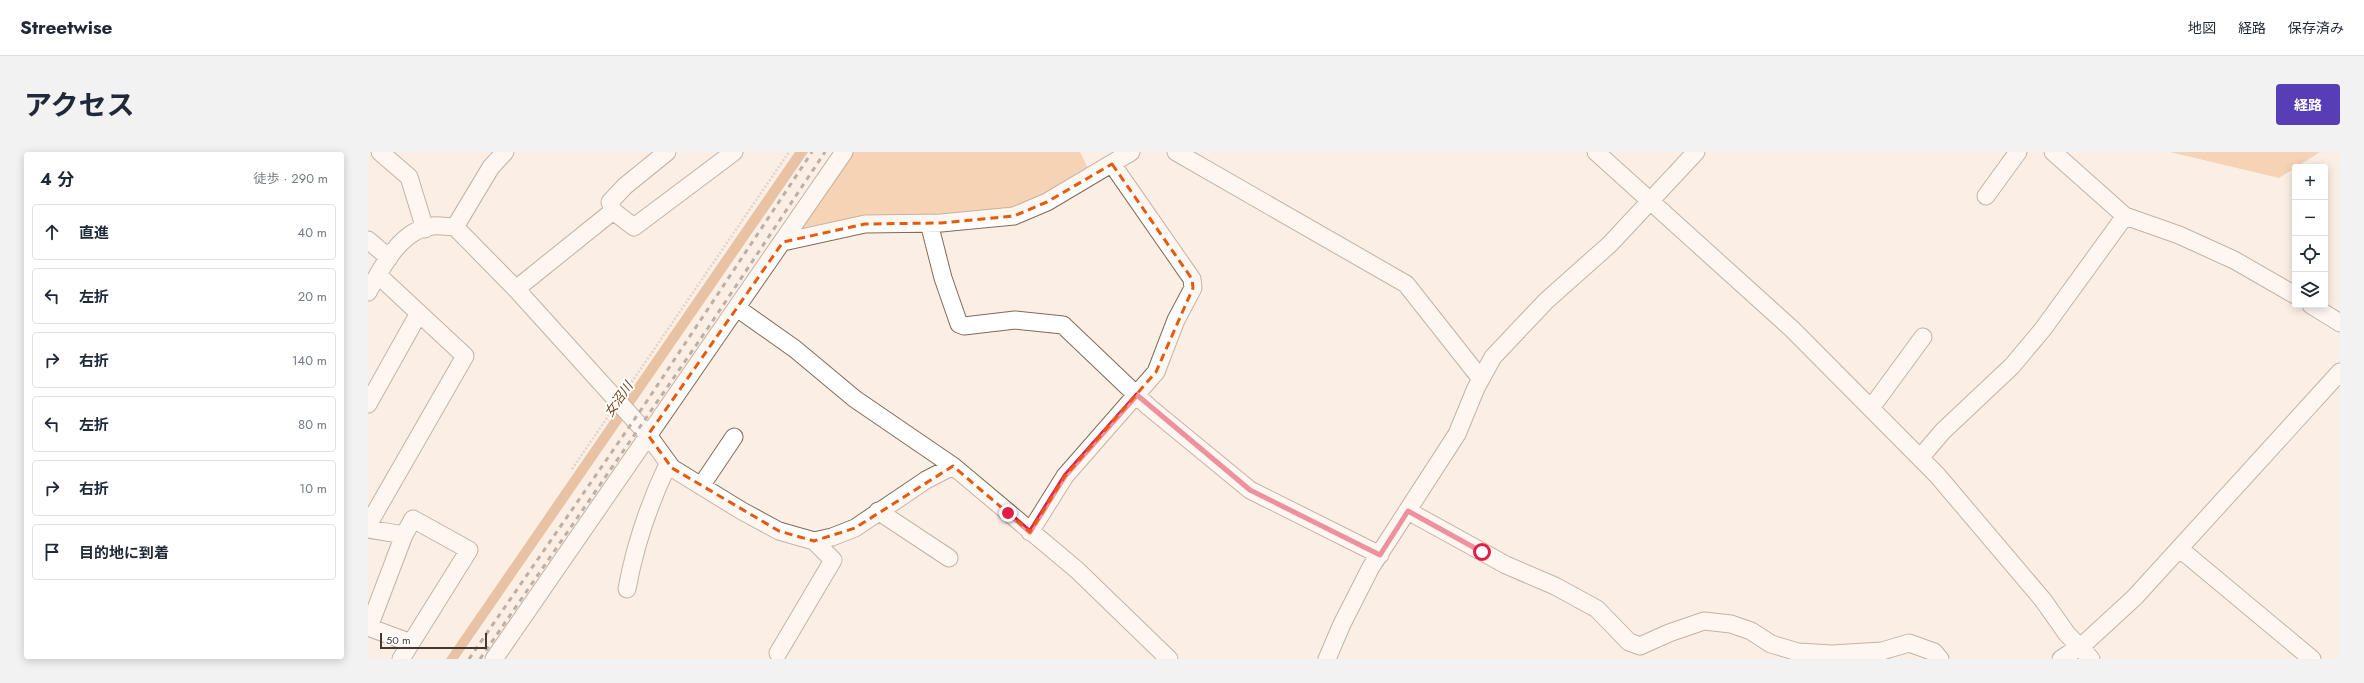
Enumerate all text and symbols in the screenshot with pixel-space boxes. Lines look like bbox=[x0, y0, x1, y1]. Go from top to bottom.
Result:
text: Streetwise bbox=[20, 14, 113, 41]
text: 地図 bbox=[2188, 18, 2216, 38]
text: 経路 bbox=[2238, 18, 2266, 38]
text: 保存済み bbox=[2288, 18, 2344, 38]
button: 経路 bbox=[2276, 84, 2340, 125]
text: アクセス bbox=[24, 85, 135, 126]
map controls bbox=[2292, 164, 2328, 308]
button: + bbox=[2292, 164, 2328, 200]
text: 4 分 bbox=[40, 167, 74, 191]
text: 徒歩 · 290 m bbox=[254, 169, 328, 188]
button: − bbox=[2292, 200, 2328, 236]
icon: ahead bbox=[41, 221, 63, 243]
text: 直進 bbox=[79, 222, 109, 244]
text: 40 m bbox=[298, 223, 327, 242]
button: locate bbox=[2292, 236, 2328, 272]
button: layers bbox=[2292, 272, 2328, 308]
icon: left bbox=[41, 285, 63, 307]
text: 左折 bbox=[79, 286, 109, 308]
text: 20 m bbox=[298, 287, 327, 306]
icon: right bbox=[41, 349, 63, 371]
text: 右折 bbox=[79, 350, 109, 372]
text: 140 m bbox=[292, 351, 327, 370]
water label: 女沼川 bbox=[599, 376, 639, 421]
icon: left bbox=[41, 413, 63, 435]
text: 左折 bbox=[79, 414, 109, 436]
text: 80 m bbox=[298, 415, 327, 434]
icon: right bbox=[41, 477, 63, 499]
text: 右折 bbox=[79, 478, 109, 500]
text: 10 m bbox=[299, 479, 327, 498]
route end bbox=[999, 504, 1017, 522]
icon: arrive bbox=[41, 541, 63, 563]
text: 目的地に到着 bbox=[79, 542, 169, 564]
route start bbox=[1473, 543, 1491, 561]
scale bar bbox=[380, 631, 487, 650]
text: 50 m bbox=[386, 632, 411, 648]

